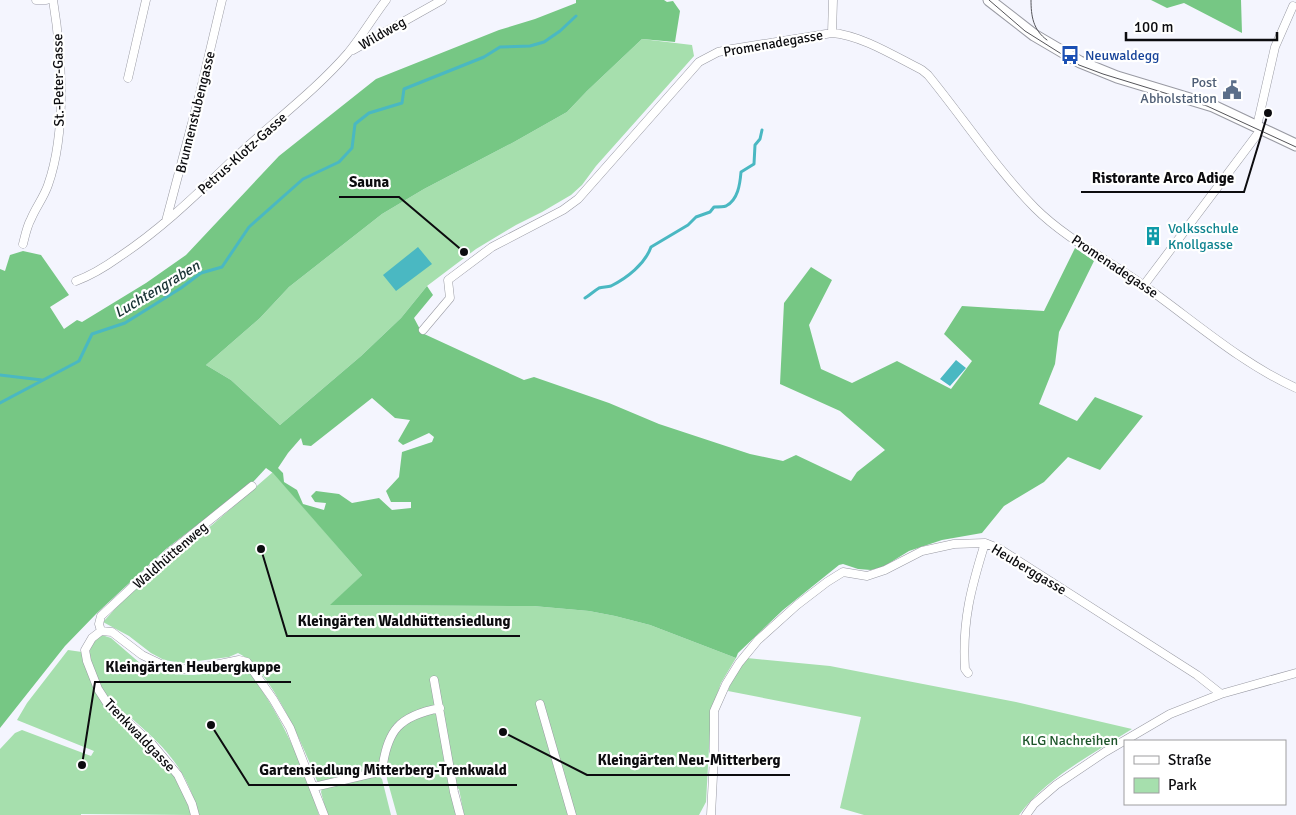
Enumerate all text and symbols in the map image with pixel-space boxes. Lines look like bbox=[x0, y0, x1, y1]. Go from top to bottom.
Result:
scale bar bbox=[1126, 10, 1277, 42]
street label: Wildweg bbox=[356, 13, 409, 54]
text: 100 m bbox=[1134, 18, 1174, 36]
street label: Promenadegasse bbox=[722, 26, 824, 61]
street label: St.-Peter-Gasse bbox=[49, 33, 68, 127]
bus stop icon: Neuwaldegg bbox=[1059, 44, 1081, 66]
place label: Neuwaldegg bbox=[1085, 47, 1160, 64]
street label: Brunnenstubengasse bbox=[172, 49, 219, 175]
place label: Post Abholstation bbox=[1140, 74, 1217, 107]
public building icon: Post Abholstation bbox=[1221, 79, 1243, 101]
street label: Petrus-Klotz-Gasse bbox=[194, 109, 290, 198]
callout: Ristorante Arco Adige bbox=[1081, 162, 1244, 192]
callout: Sauna bbox=[339, 167, 399, 197]
text: Ristorante Arco Adige bbox=[1092, 169, 1234, 187]
text: Sauna bbox=[349, 173, 389, 191]
place label: Volksschule Knollgasse bbox=[1168, 220, 1239, 253]
building icon: Volksschule Knollgasse bbox=[1142, 225, 1164, 247]
street label: Promenadegasse bbox=[1068, 231, 1161, 302]
water label: Luchtengraben bbox=[111, 256, 204, 321]
street label: Waldhüttenweg bbox=[129, 518, 211, 593]
street label: Heuberggasse bbox=[988, 540, 1069, 599]
callout: Kleingärten Waldhüttensiedlung bbox=[287, 606, 520, 636]
text: Kleingärten Waldhüttensiedlung bbox=[298, 612, 510, 630]
callout: Kleingärten Heubergkuppe bbox=[95, 652, 291, 682]
text: Kleingärten Heubergkuppe bbox=[105, 658, 281, 676]
street label: Trenkwaldgasse bbox=[101, 695, 179, 775]
park label: KLG Nachreihen bbox=[1022, 732, 1118, 749]
legend bbox=[1124, 740, 1286, 805]
callout: Kleingärten Neu-Mitterberg bbox=[587, 745, 790, 775]
text: Kleingärten Neu-Mitterberg bbox=[597, 751, 781, 769]
text: Straße bbox=[1168, 751, 1212, 769]
callout: Gartensiedlung Mitterberg-Trenkwald bbox=[249, 755, 517, 785]
text: Gartensiedlung Mitterberg-Trenkwald bbox=[259, 761, 507, 779]
text: Park bbox=[1168, 776, 1197, 794]

